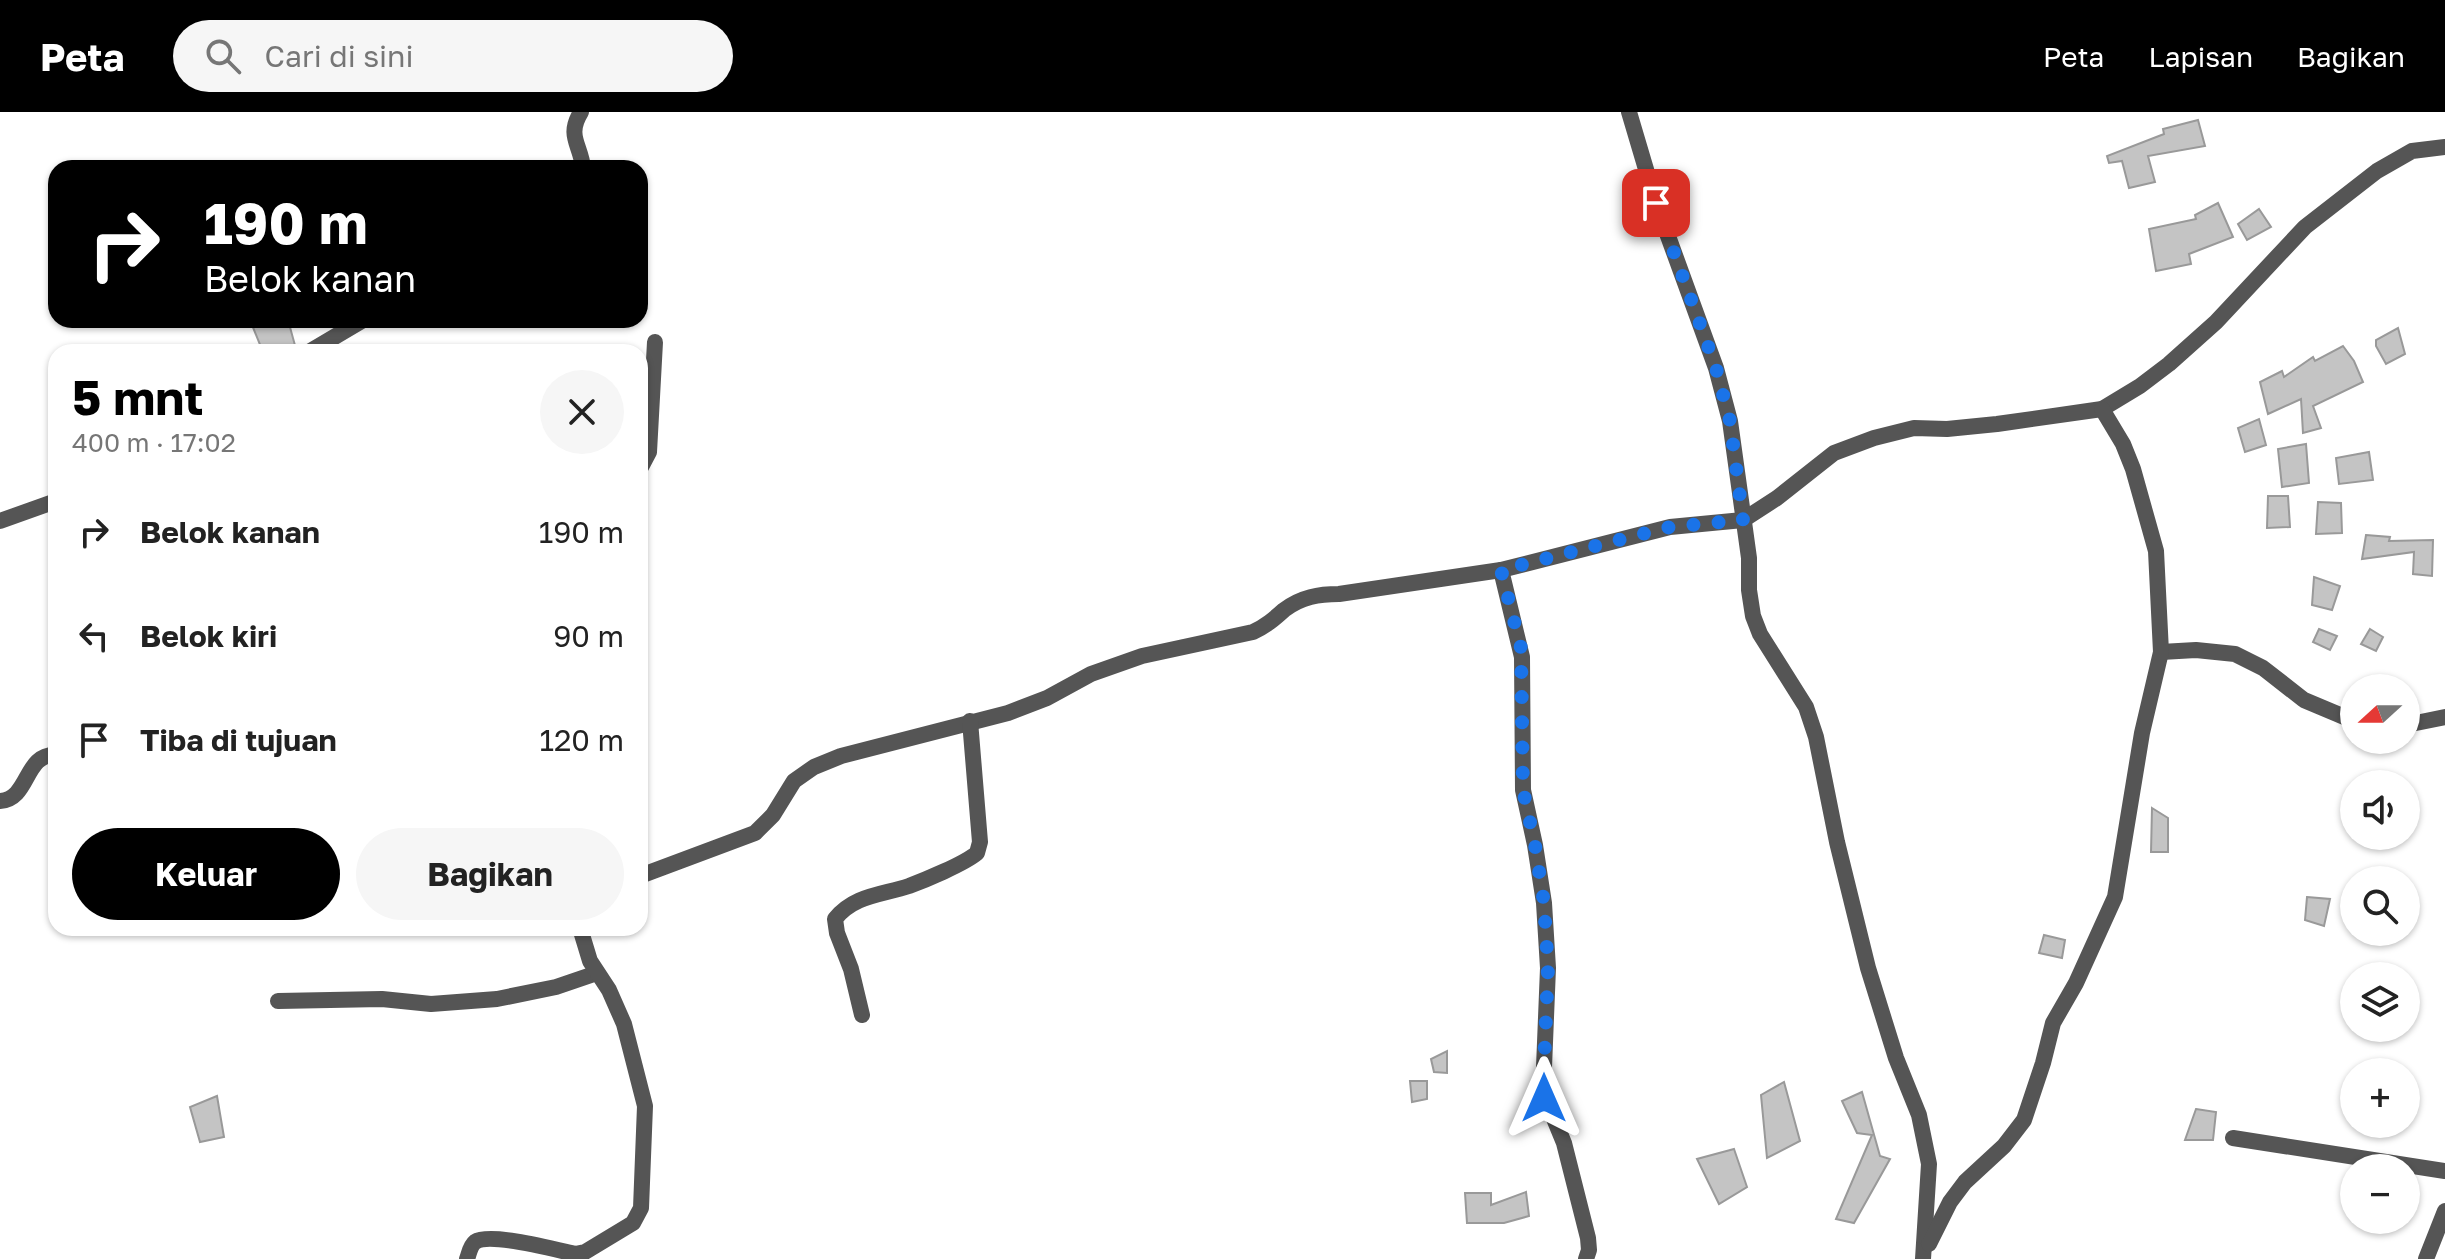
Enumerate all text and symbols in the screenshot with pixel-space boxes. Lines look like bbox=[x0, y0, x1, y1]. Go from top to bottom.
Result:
search box bbox=[173, 20, 733, 92]
text: Peta bbox=[40, 34, 125, 79]
icon: search bbox=[201, 34, 245, 78]
text: Cari di sini bbox=[265, 38, 414, 74]
text: Peta bbox=[2043, 40, 2104, 73]
text: Lapisan bbox=[2148, 40, 2253, 73]
text: Bagikan bbox=[2297, 40, 2405, 73]
pin bbox=[1622, 169, 1690, 237]
icon: arrive bbox=[1634, 181, 1678, 225]
text: 190 m bbox=[204, 189, 368, 256]
icon: right bbox=[72, 192, 176, 296]
text: Belok kanan bbox=[204, 257, 416, 300]
text: 5 mnt bbox=[72, 368, 204, 426]
button: close bbox=[540, 370, 624, 454]
text: 400 m · 17:02 bbox=[72, 427, 236, 458]
icon: right bbox=[72, 510, 116, 554]
text: Belok kanan bbox=[140, 514, 320, 550]
text: 190 m bbox=[539, 514, 624, 550]
icon: left bbox=[72, 614, 116, 658]
text: Belok kiri bbox=[140, 618, 277, 654]
text: 90 m bbox=[553, 618, 624, 654]
north arrow bbox=[2340, 674, 2420, 754]
map controls bbox=[2340, 674, 2420, 1234]
icon: arrive bbox=[72, 718, 116, 762]
text: Tiba di tujuan bbox=[140, 722, 337, 758]
text: 120 m bbox=[539, 722, 624, 758]
button: sound bbox=[2340, 770, 2420, 850]
button: Keluar bbox=[72, 828, 340, 920]
button: Bagikan bbox=[356, 828, 624, 920]
button: search bbox=[2340, 866, 2420, 946]
button: layers bbox=[2340, 962, 2420, 1042]
position arrow bbox=[1502, 1056, 1586, 1140]
button: + bbox=[2340, 1058, 2420, 1138]
button: − bbox=[2340, 1154, 2420, 1234]

